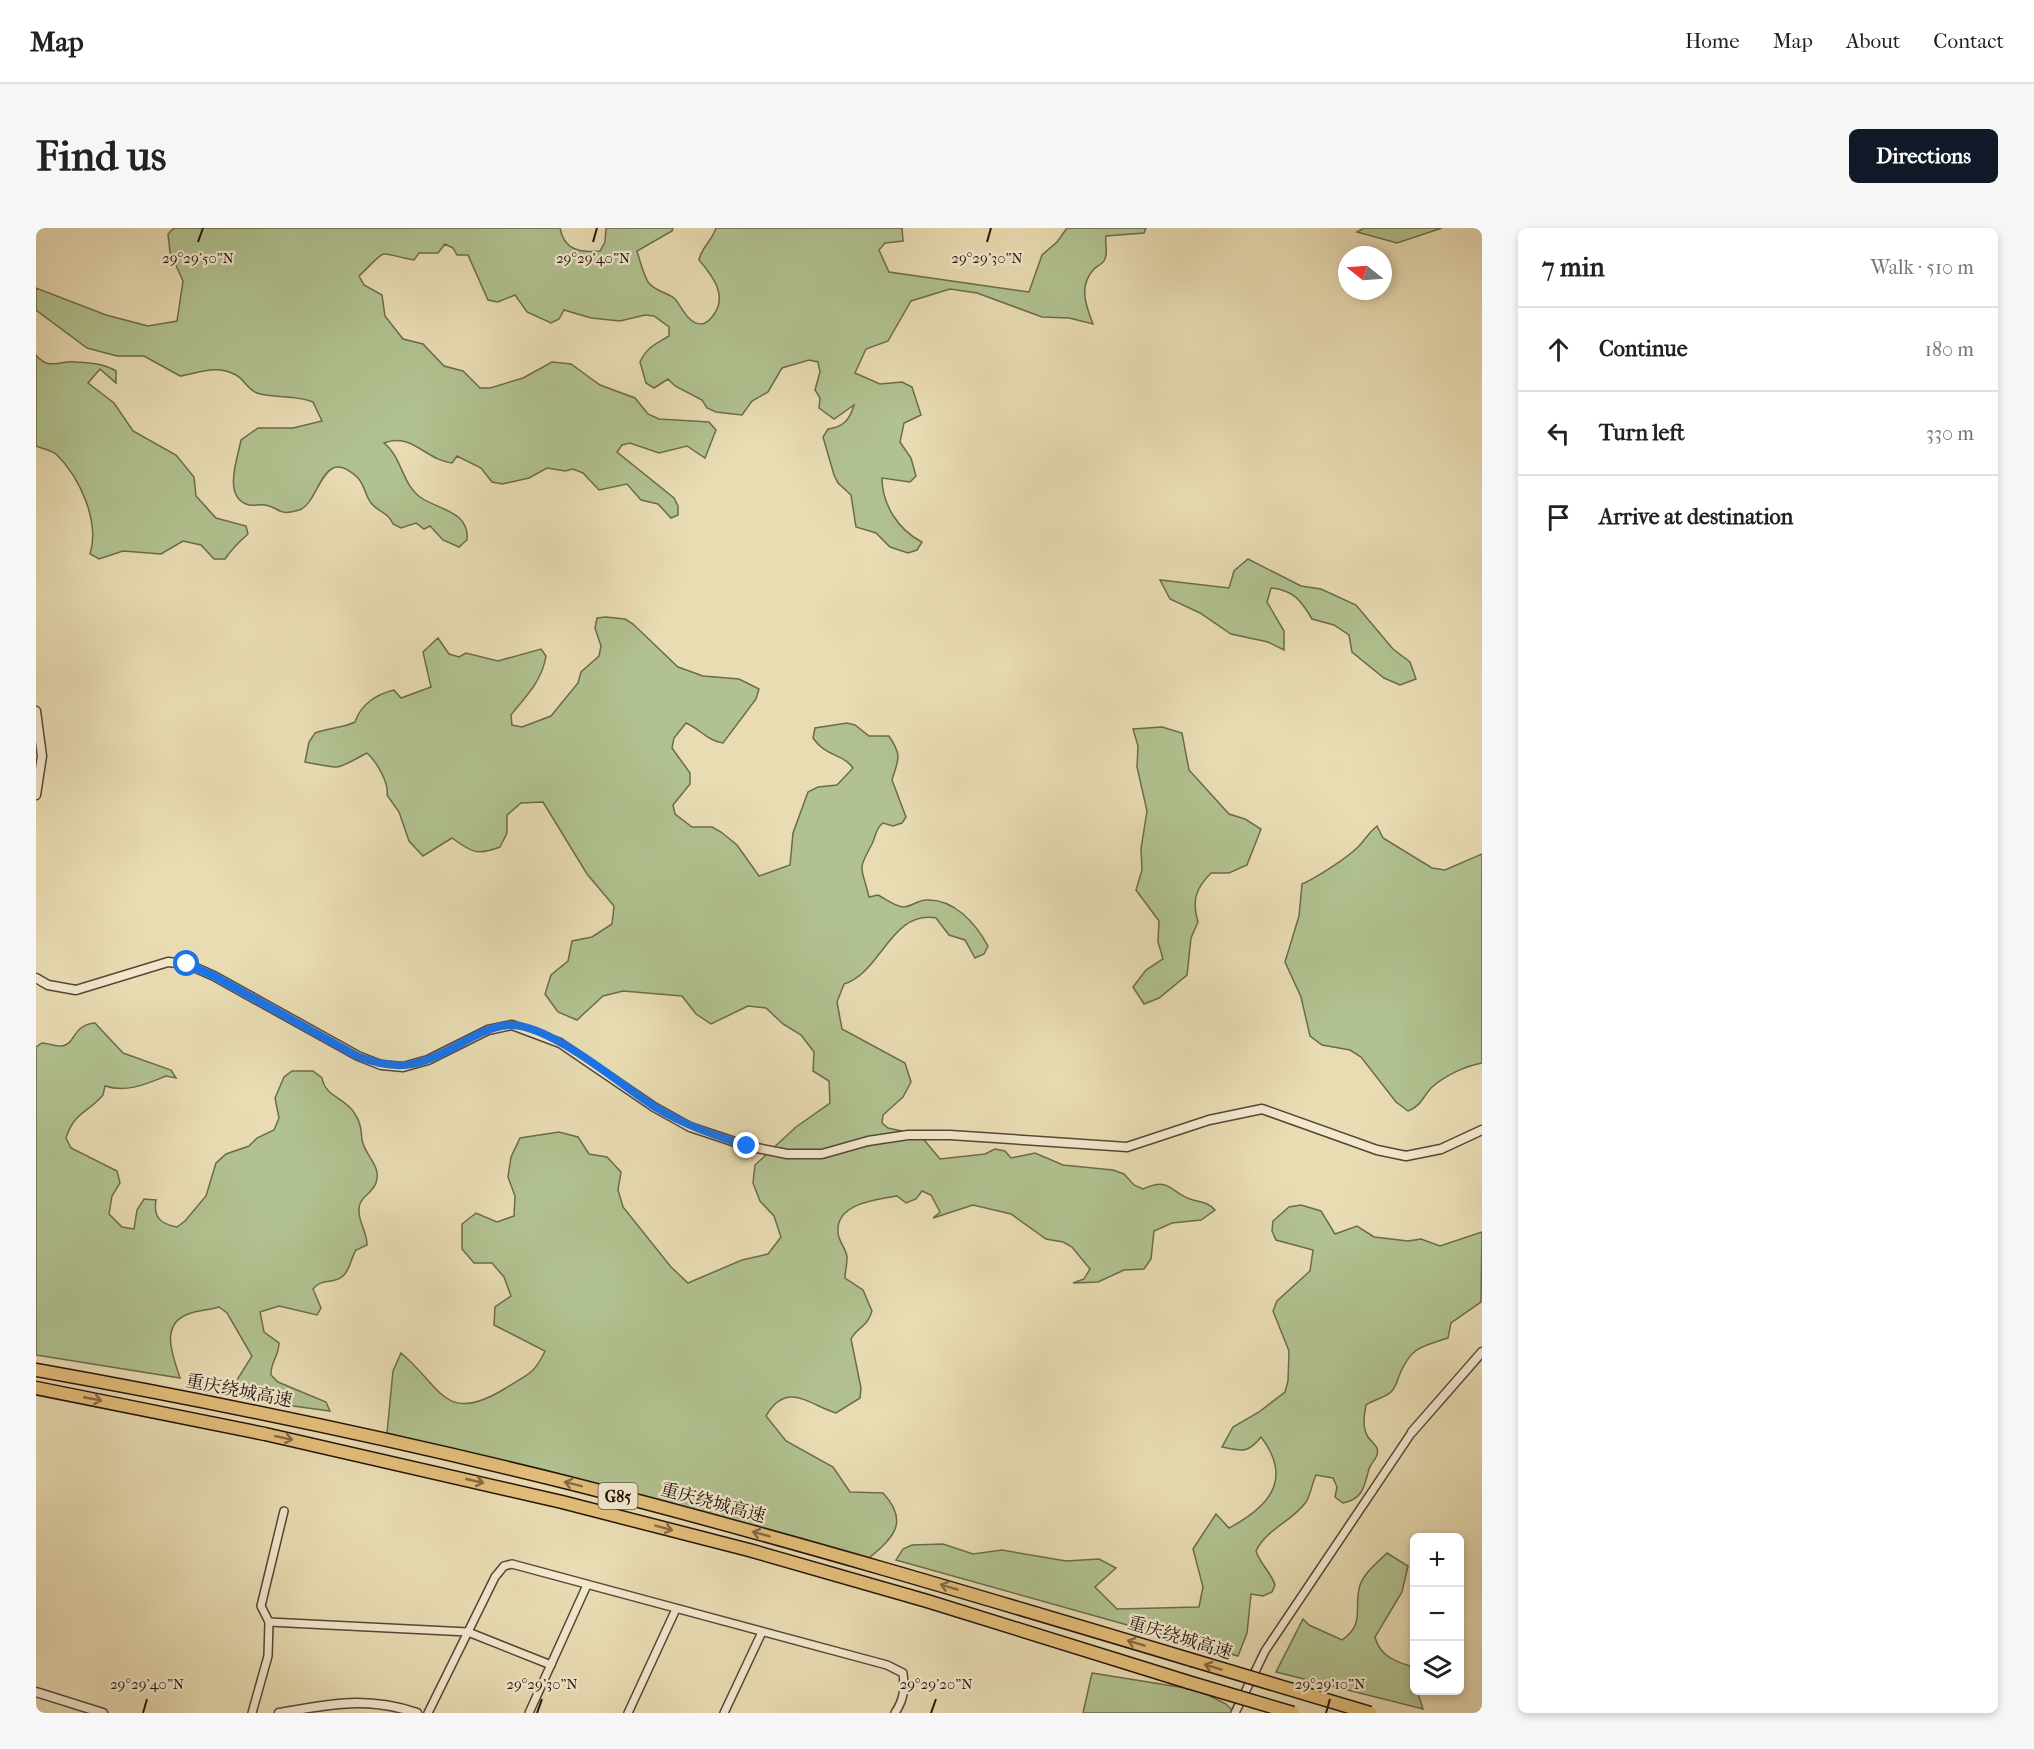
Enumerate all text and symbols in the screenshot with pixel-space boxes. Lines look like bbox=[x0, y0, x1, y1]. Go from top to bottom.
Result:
text: Map bbox=[30, 25, 84, 58]
text: Home bbox=[1685, 29, 1740, 53]
text: Map bbox=[1773, 29, 1813, 53]
text: About bbox=[1846, 29, 1900, 53]
text: Contact bbox=[1933, 29, 2004, 53]
button: Directions bbox=[1849, 129, 1998, 183]
text: Find us bbox=[36, 132, 166, 181]
north arrow bbox=[1338, 246, 1392, 300]
text: 29°29'50"N bbox=[162, 249, 234, 267]
text: 29°29'40"N bbox=[556, 249, 631, 267]
text: 29°29'30"N bbox=[951, 249, 1023, 267]
text: 7 min bbox=[1542, 252, 1605, 283]
text: Walk · 510 m bbox=[1870, 256, 1974, 279]
icon: ahead bbox=[1542, 333, 1575, 366]
text: Continue bbox=[1599, 336, 1688, 362]
text: 180 m bbox=[1925, 338, 1974, 361]
icon: left bbox=[1542, 417, 1575, 450]
text: Turn left bbox=[1599, 420, 1685, 446]
text: 330 m bbox=[1926, 422, 1974, 445]
icon: arrive bbox=[1542, 501, 1575, 534]
text: Arrive at destination bbox=[1599, 504, 1793, 530]
route start bbox=[173, 950, 199, 976]
route end bbox=[733, 1132, 759, 1158]
street label: 重庆绕城高速 bbox=[184, 1370, 294, 1412]
one-way arrow bbox=[83, 1394, 103, 1405]
one-way arrow bbox=[275, 1433, 294, 1445]
one-way arrow bbox=[465, 1476, 484, 1488]
one-way arrow bbox=[564, 1478, 583, 1490]
street label: 重庆绕城高速 bbox=[658, 1479, 768, 1527]
road number: G85 bbox=[598, 1483, 638, 1509]
one-way arrow bbox=[654, 1523, 673, 1535]
one-way arrow bbox=[752, 1528, 771, 1539]
map controls bbox=[1410, 1533, 1464, 1695]
button: + bbox=[1410, 1533, 1464, 1587]
one-way arrow bbox=[940, 1581, 959, 1592]
button: − bbox=[1410, 1587, 1464, 1641]
street label: 重庆绕城高速 bbox=[1125, 1612, 1235, 1664]
one-way arrow bbox=[1127, 1637, 1146, 1648]
button: layers bbox=[1410, 1641, 1464, 1695]
one-way arrow bbox=[1204, 1661, 1223, 1672]
text: 29°29'40"N bbox=[110, 1675, 185, 1693]
text: 29°29'30"N bbox=[506, 1675, 578, 1693]
text: 29°29'20"N bbox=[899, 1675, 973, 1693]
text: 29°29'10"N bbox=[1295, 1675, 1366, 1693]

